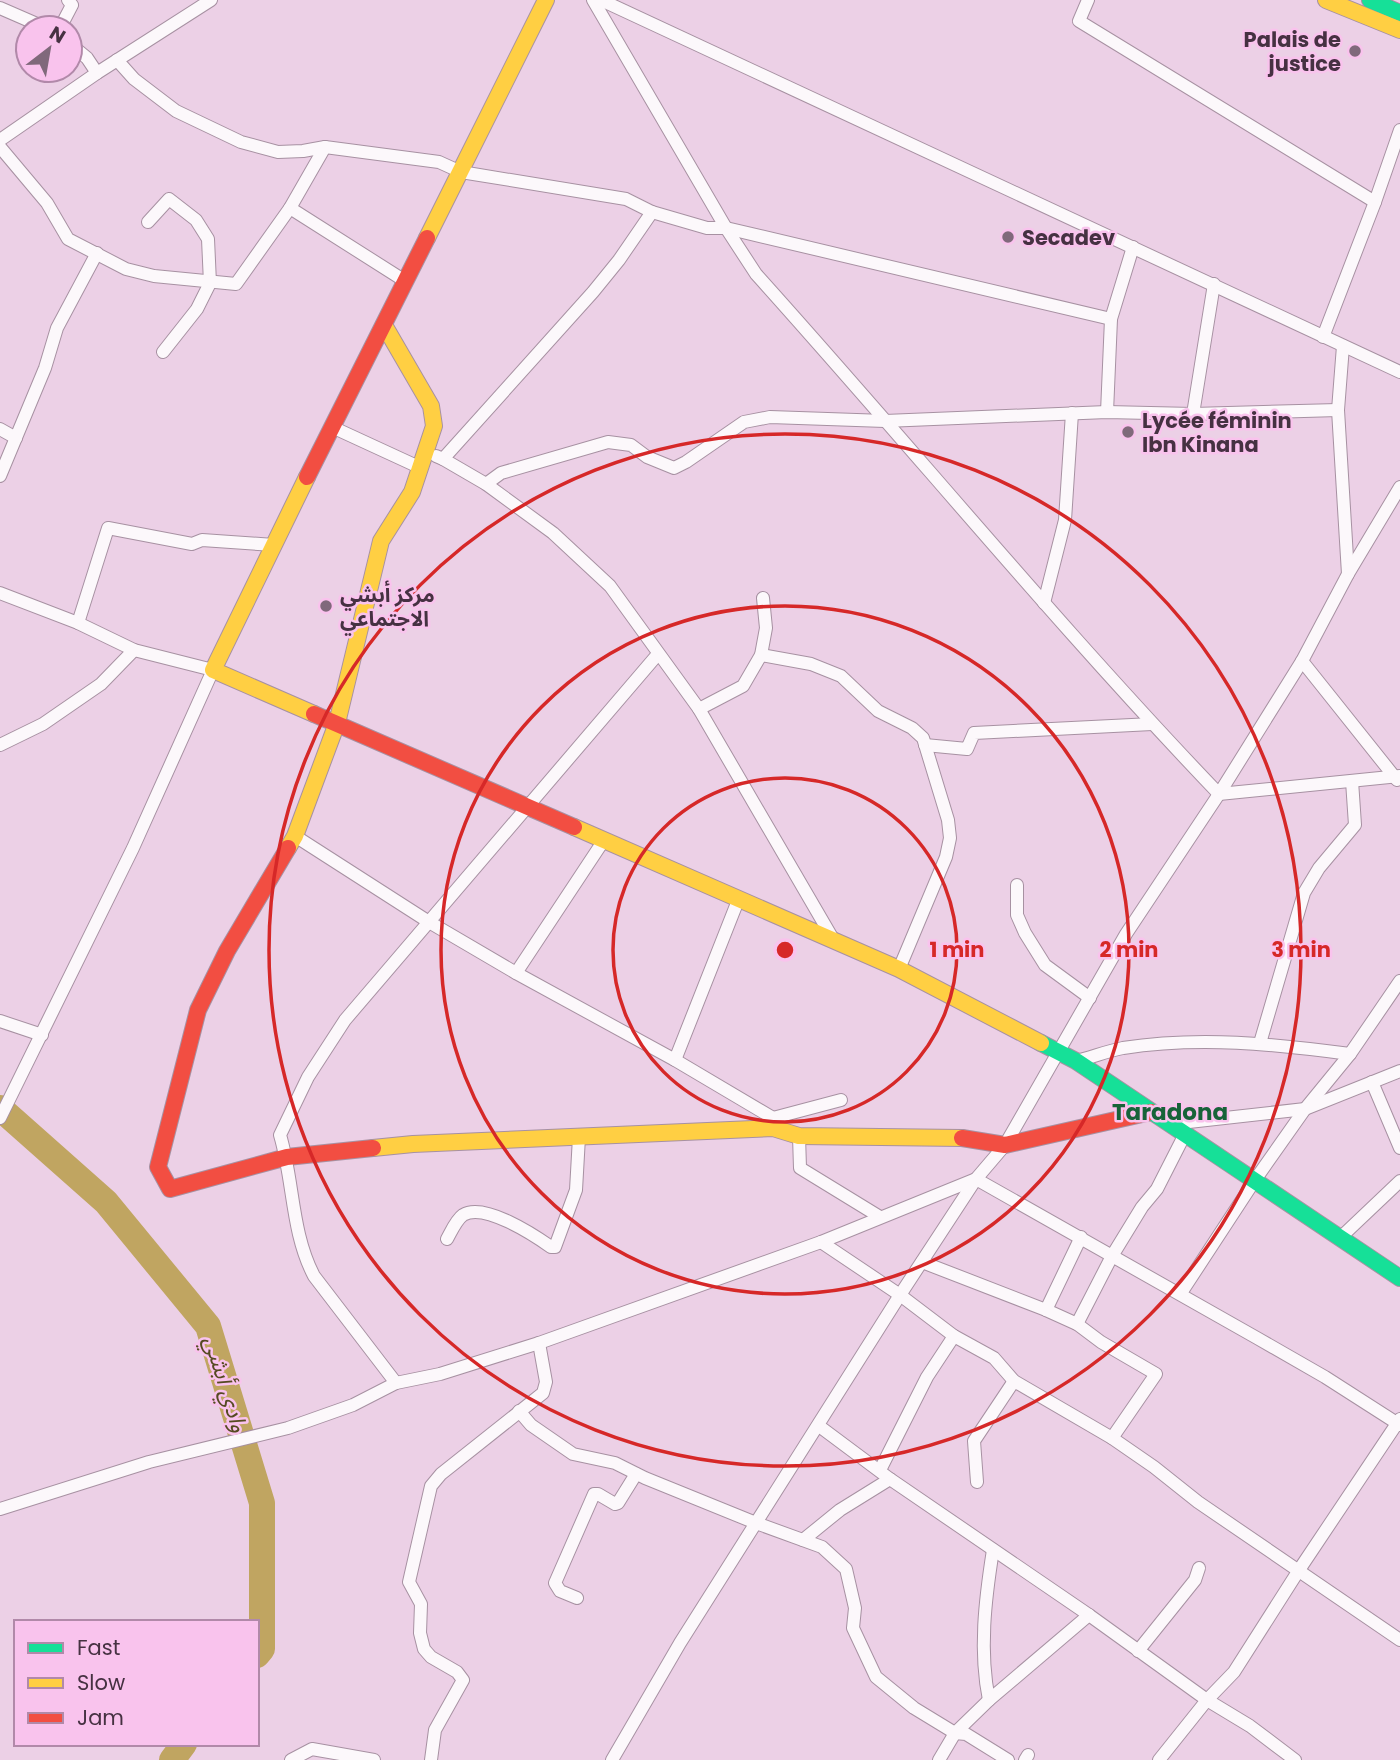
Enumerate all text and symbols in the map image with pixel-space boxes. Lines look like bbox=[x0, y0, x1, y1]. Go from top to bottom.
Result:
north arrow bbox=[14, 14, 84, 84]
text: N bbox=[44, 20, 71, 50]
place label: Palais de justice bbox=[1244, 25, 1341, 78]
marker: Palais de justice bbox=[1347, 43, 1363, 59]
place label: Secadev bbox=[1022, 223, 1115, 252]
marker: Secadev bbox=[1000, 229, 1016, 245]
place label: Lycée féminin Ibn Kinana bbox=[1142, 406, 1292, 459]
marker: Lycée féminin Ibn Kinana bbox=[1120, 424, 1136, 440]
place label: مركز أبشي الاجتماعي bbox=[340, 580, 435, 635]
marker: مركز أبشي الاجتماعي bbox=[318, 598, 334, 614]
text: 1 min bbox=[930, 935, 984, 964]
text: 2 min bbox=[1099, 935, 1159, 964]
text: 3 min bbox=[1271, 935, 1331, 964]
centre of rings bbox=[773, 938, 797, 962]
district label: Taradona bbox=[1112, 1096, 1228, 1128]
water label: وادي أبشي bbox=[194, 1332, 256, 1437]
legend bbox=[14, 1620, 259, 1746]
text: Fast bbox=[77, 1633, 120, 1662]
text: Slow bbox=[77, 1668, 125, 1697]
text: Jam bbox=[77, 1703, 124, 1732]

